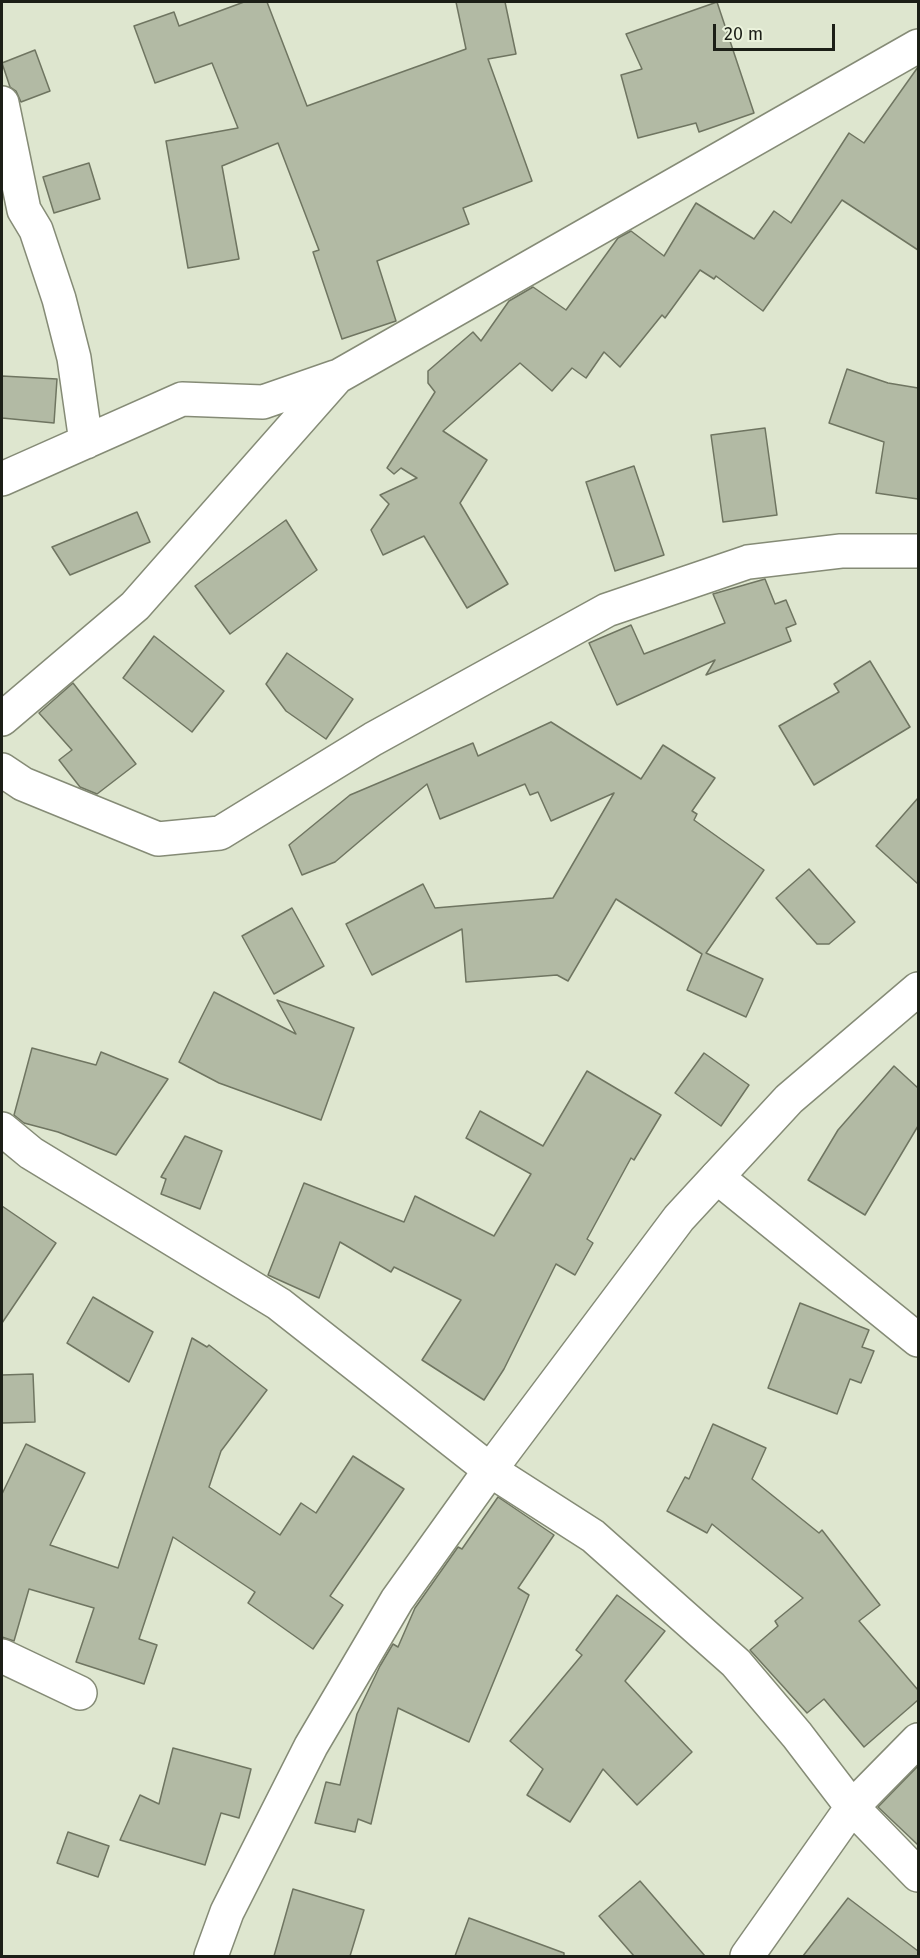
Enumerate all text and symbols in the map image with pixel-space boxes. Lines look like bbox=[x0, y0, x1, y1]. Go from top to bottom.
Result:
scale bar bbox=[716, 12, 838, 50]
text: 20 m bbox=[724, 23, 763, 45]

